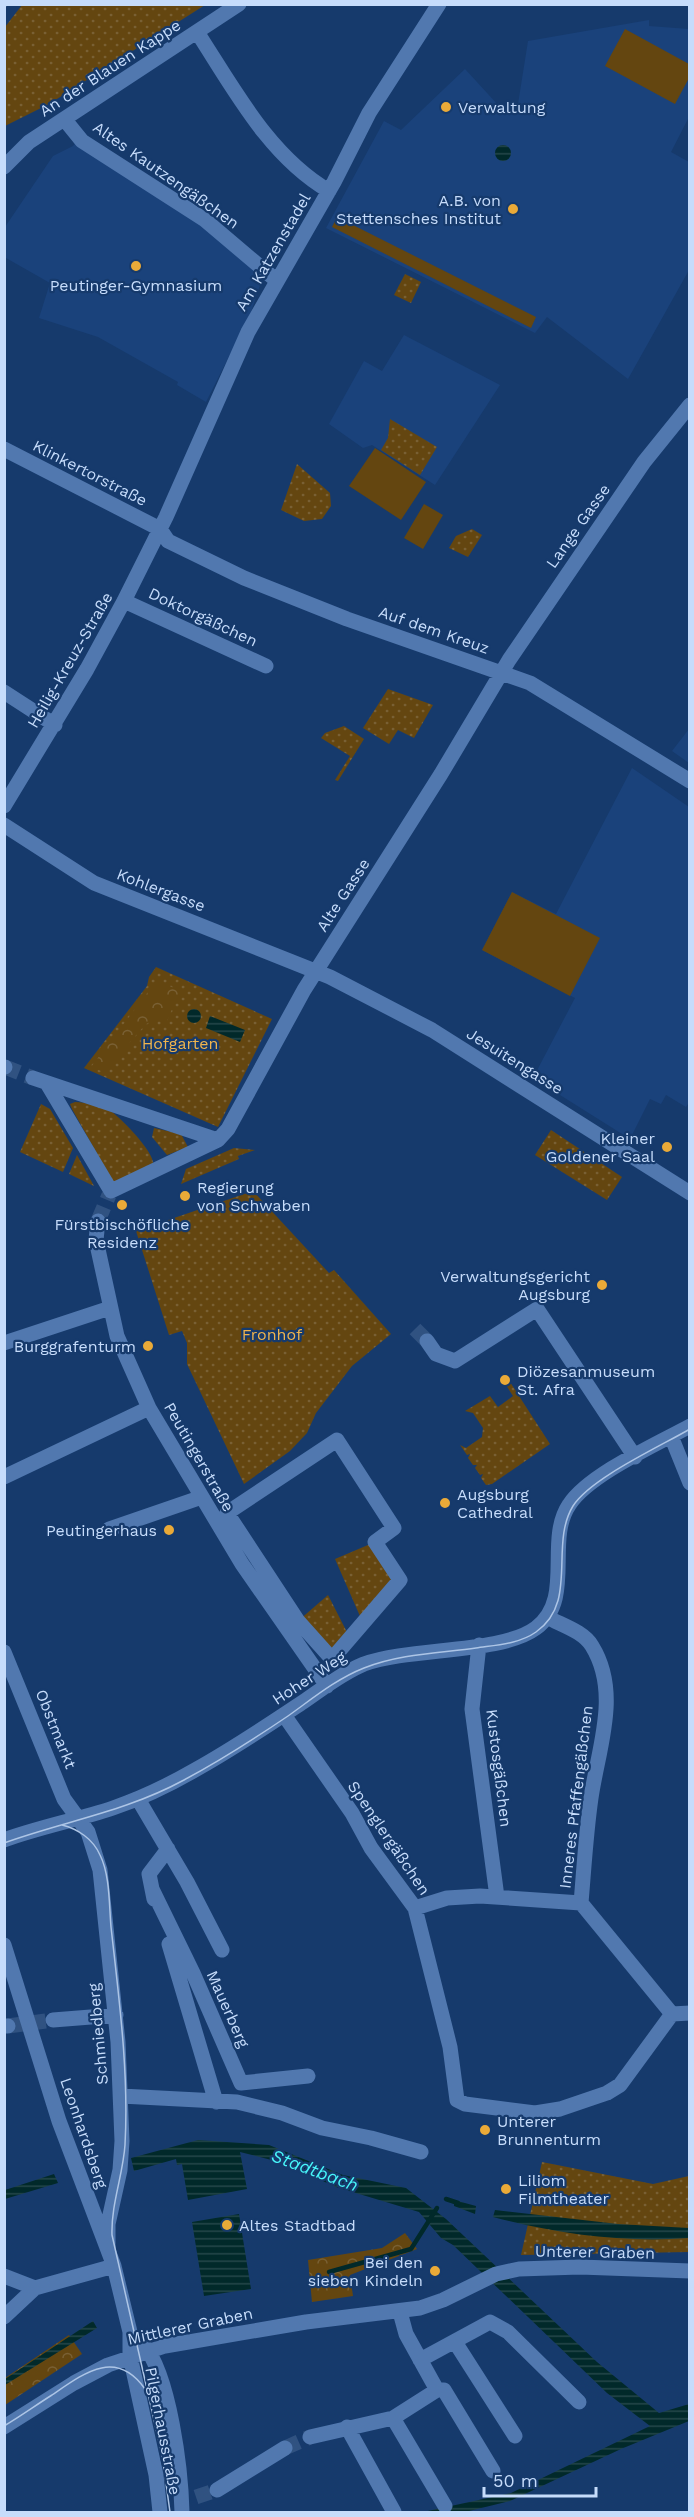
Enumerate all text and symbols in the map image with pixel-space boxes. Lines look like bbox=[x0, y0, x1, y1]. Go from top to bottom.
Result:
street label: An der Blauen Kappe bbox=[36, 15, 184, 121]
place label: Verwaltung bbox=[458, 98, 546, 117]
marker: Verwaltung bbox=[439, 100, 453, 114]
street label: Altes Kautzengäßchen bbox=[89, 117, 243, 233]
street label: Am Katzenstadel bbox=[232, 190, 314, 314]
place label: A.B. von Stettensches Institut bbox=[336, 191, 501, 228]
marker: A.B. von Stettensches Institut bbox=[506, 202, 520, 216]
marker: Peutinger-Gymnasium bbox=[129, 259, 143, 273]
place label: Peutinger-Gymnasium bbox=[50, 276, 222, 295]
street label: Klinkertorstraße bbox=[30, 436, 150, 510]
street label: Lange Gasse bbox=[542, 480, 614, 572]
street label: Doktorgäßchen bbox=[145, 583, 261, 651]
street label: Heilig-Kreuz-Straße bbox=[23, 589, 117, 731]
street label: Auf dem Kreuz bbox=[376, 602, 492, 658]
street label: Alte Gasse bbox=[312, 855, 374, 935]
street label: Kohlergasse bbox=[114, 864, 208, 916]
street label: Jesuitengasse bbox=[463, 1024, 567, 1098]
park label: Hofgarten bbox=[142, 1034, 218, 1053]
place label: Kleiner Goldener Saal bbox=[546, 1129, 655, 1166]
marker: Kleiner Goldener Saal bbox=[660, 1140, 674, 1154]
place label: Regierung von Schwaben bbox=[197, 1178, 311, 1215]
marker: Regierung von Schwaben bbox=[178, 1189, 192, 1203]
marker: Fürstbischöfliche Residenz bbox=[115, 1198, 129, 1212]
place label: Fürstbischöfliche Residenz bbox=[55, 1215, 189, 1252]
place label: Verwaltungsgericht Augsburg bbox=[440, 1267, 590, 1304]
marker: Verwaltungsgericht Augsburg bbox=[595, 1278, 609, 1292]
park label: Fronhof bbox=[242, 1325, 303, 1344]
place label: Burggrafenturm bbox=[14, 1337, 136, 1356]
marker: Burggrafenturm bbox=[141, 1339, 155, 1353]
place label: Diözesanmuseum St. Afra bbox=[517, 1362, 655, 1399]
marker: Diözesanmuseum St. Afra bbox=[498, 1373, 512, 1387]
street label: Peutingerstraße bbox=[160, 1399, 238, 1515]
place label: Augsburg Cathedral bbox=[457, 1485, 533, 1522]
marker: Augsburg Cathedral bbox=[438, 1496, 452, 1510]
place label: Peutingerhaus bbox=[46, 1521, 157, 1540]
marker: Peutingerhaus bbox=[162, 1523, 176, 1537]
street label: Hoher Weg bbox=[269, 1647, 350, 1709]
street label: Obstmarkt bbox=[32, 1687, 81, 1772]
street label: Inneres Pfaffengäßchen bbox=[555, 1704, 597, 1890]
street label: Kustosgäßchen bbox=[482, 1708, 516, 1828]
street label: Spenglergäßchen bbox=[344, 1777, 434, 1899]
street label: Mauerberg bbox=[203, 1968, 254, 2051]
street label: Schmiedberg bbox=[84, 1982, 112, 2086]
street label: Leonhardsberg bbox=[56, 2075, 112, 2191]
place label: Unterer Brunnenturm bbox=[497, 2112, 601, 2149]
marker: Unterer Brunnenturm bbox=[478, 2123, 492, 2137]
water label: Stadtbach bbox=[269, 2145, 361, 2195]
place label: Liliom Filmtheater bbox=[518, 2171, 610, 2208]
marker: Liliom Filmtheater bbox=[499, 2182, 513, 2196]
place label: Altes Stadtbad bbox=[239, 2216, 356, 2235]
marker: Altes Stadtbad bbox=[220, 2218, 234, 2232]
street label: Unterer Graben bbox=[535, 2241, 655, 2263]
place label: Bei den sieben Kindeln bbox=[308, 2253, 423, 2290]
marker: Bei den sieben Kindeln bbox=[428, 2264, 442, 2278]
street label: Mittlerer Graben bbox=[126, 2303, 254, 2349]
street label: Pilgerhausstraße bbox=[141, 2365, 185, 2497]
scale bar bbox=[484, 2460, 596, 2498]
text: 50 m bbox=[493, 2470, 538, 2491]

